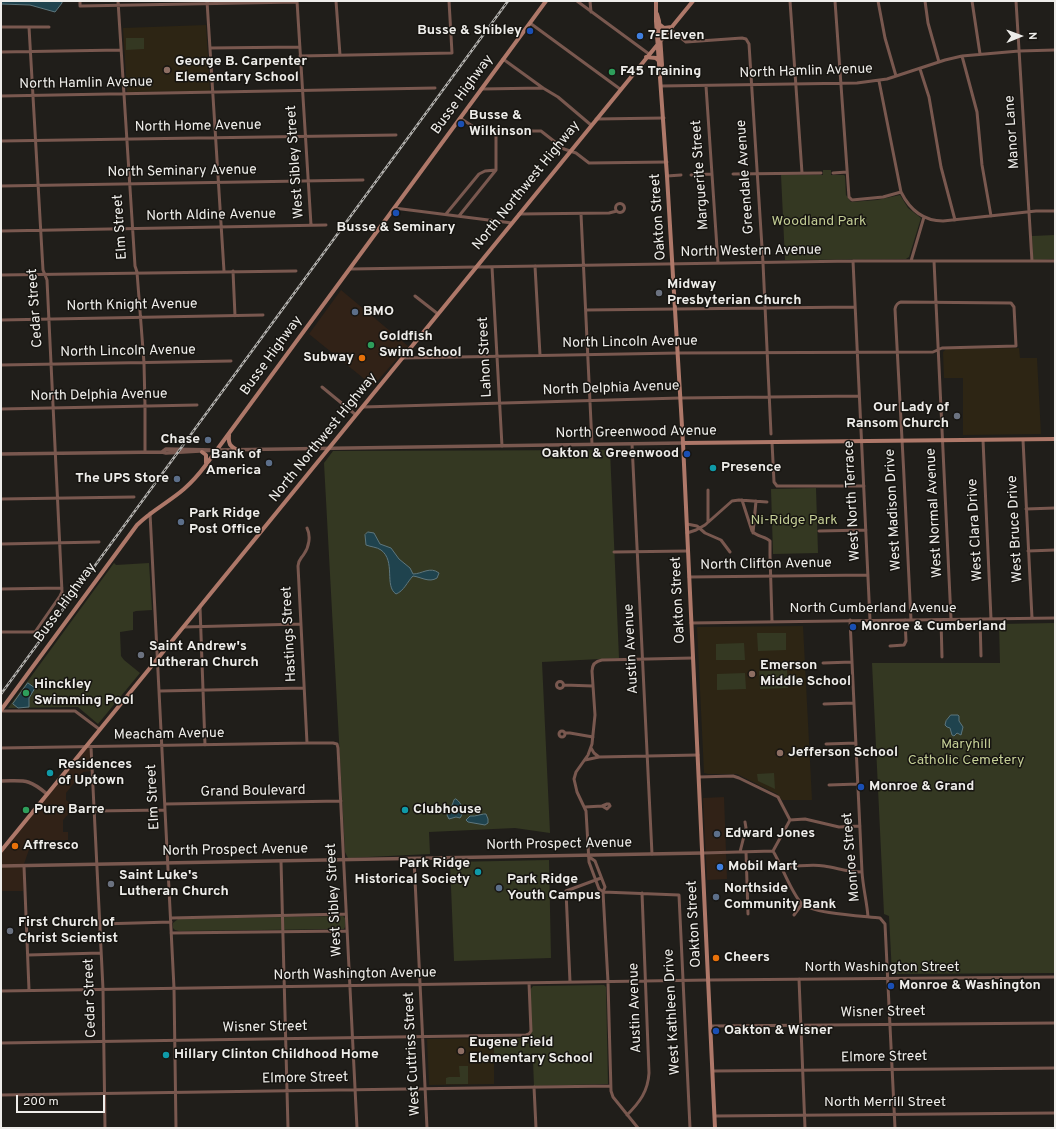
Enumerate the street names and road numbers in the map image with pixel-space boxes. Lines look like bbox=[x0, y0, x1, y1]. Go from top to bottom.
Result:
street label: Busse Highway bbox=[428, 52, 498, 138]
street label: North Hamlin Avenue bbox=[739, 61, 873, 83]
street label: North Hamlin Avenue bbox=[19, 74, 153, 94]
street label: Manor Lane bbox=[1002, 95, 1024, 169]
street label: West Sibley Street bbox=[284, 105, 308, 219]
street label: North Home Avenue bbox=[134, 117, 262, 137]
street label: North Northwest Highway bbox=[470, 118, 584, 254]
street label: Marguerite Street bbox=[689, 119, 713, 231]
street label: Greendale Avenue bbox=[734, 119, 758, 235]
street label: North Seminary Avenue bbox=[107, 162, 257, 182]
street label: Oakton Street bbox=[648, 173, 670, 261]
street label: Elm Street bbox=[110, 194, 132, 260]
street label: North Aldine Avenue bbox=[146, 206, 276, 226]
street label: North Western Avenue bbox=[680, 242, 822, 262]
street label: Cedar Street bbox=[25, 268, 47, 348]
street label: North Knight Avenue bbox=[66, 296, 198, 316]
street label: Busse Highway bbox=[237, 313, 307, 399]
street label: Lahon Street bbox=[475, 316, 497, 398]
street label: North Lincoln Avenue bbox=[562, 333, 698, 353]
street label: North Lincoln Avenue bbox=[60, 342, 196, 362]
street label: North Northwest Highway bbox=[267, 370, 381, 506]
street label: North Delphia Avenue bbox=[542, 378, 680, 400]
street label: North Delphia Avenue bbox=[30, 386, 168, 406]
street label: North Greenwood Avenue bbox=[555, 423, 717, 443]
street label: West North Terrace bbox=[841, 440, 865, 562]
street label: West Normal Avenue bbox=[923, 448, 947, 578]
street label: West Madison Drive bbox=[882, 449, 906, 571]
street label: West Bruce Drive bbox=[1005, 475, 1027, 583]
street label: West Clara Drive bbox=[965, 478, 987, 582]
street label: North Clifton Avenue bbox=[700, 555, 832, 575]
street label: Oakton Street bbox=[668, 556, 690, 644]
street label: Busse Highway bbox=[31, 560, 101, 646]
street label: Hastings Street bbox=[279, 586, 301, 682]
street label: North Cumberland Avenue bbox=[790, 601, 956, 617]
street label: Austin Avenue bbox=[621, 603, 643, 695]
street label: Meacham Avenue bbox=[113, 726, 225, 744]
street label: Elm Street bbox=[144, 764, 164, 830]
street label: Grand Boulevard bbox=[200, 783, 306, 801]
street label: Monroe Street bbox=[840, 812, 864, 902]
street label: North Prospect Avenue bbox=[486, 835, 632, 855]
street label: North Prospect Avenue bbox=[162, 841, 308, 861]
street label: West Sibley Street bbox=[324, 843, 346, 957]
street label: Oakton Street bbox=[684, 880, 706, 968]
street label: West Kathleen Drive bbox=[661, 948, 685, 1076]
street label: Cedar Street bbox=[81, 958, 101, 1038]
street label: North Washington Street bbox=[805, 960, 959, 976]
street label: Austin Avenue bbox=[626, 963, 646, 1053]
street label: North Washington Avenue bbox=[273, 965, 437, 985]
street label: West Cuttriss Street bbox=[401, 991, 425, 1117]
street label: Wisner Street bbox=[840, 1004, 926, 1022]
street label: Wisner Street bbox=[222, 1019, 308, 1037]
street label: Elmore Street bbox=[841, 1049, 927, 1067]
street label: Elmore Street bbox=[262, 1070, 348, 1088]
street label: North Merrill Street bbox=[824, 1095, 946, 1111]

